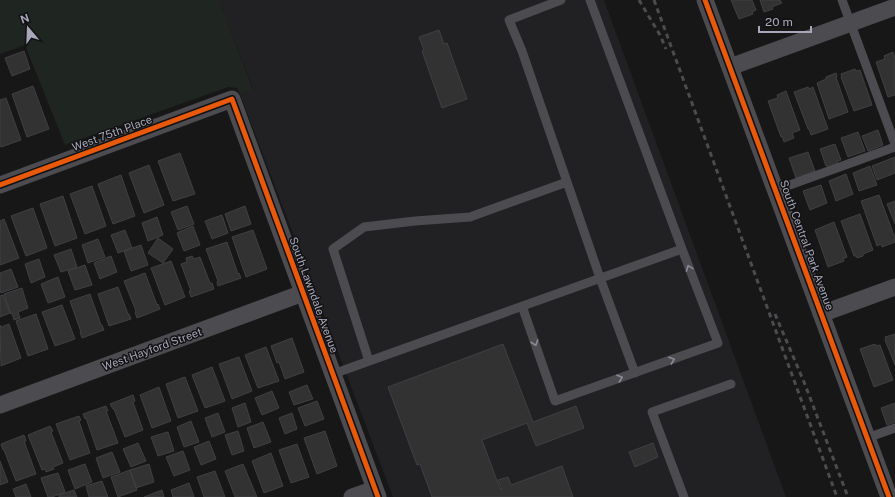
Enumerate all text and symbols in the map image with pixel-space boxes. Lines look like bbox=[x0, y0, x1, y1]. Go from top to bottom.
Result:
north arrow bbox=[8, 8, 48, 48]
scale bar bbox=[759, 8, 811, 34]
text: N bbox=[19, 11, 31, 26]
text: 20 m bbox=[765, 15, 793, 29]
street label: West 75th Place bbox=[70, 113, 154, 153]
street label: South Central Park Avenue bbox=[778, 178, 836, 312]
street label: South Lawndale Avenue bbox=[287, 235, 341, 355]
one-way arrow bbox=[685, 264, 693, 271]
street label: West Hayford Street bbox=[101, 325, 203, 373]
one-way arrow bbox=[530, 339, 539, 346]
one-way arrow bbox=[668, 356, 675, 364]
one-way arrow bbox=[616, 374, 623, 383]

